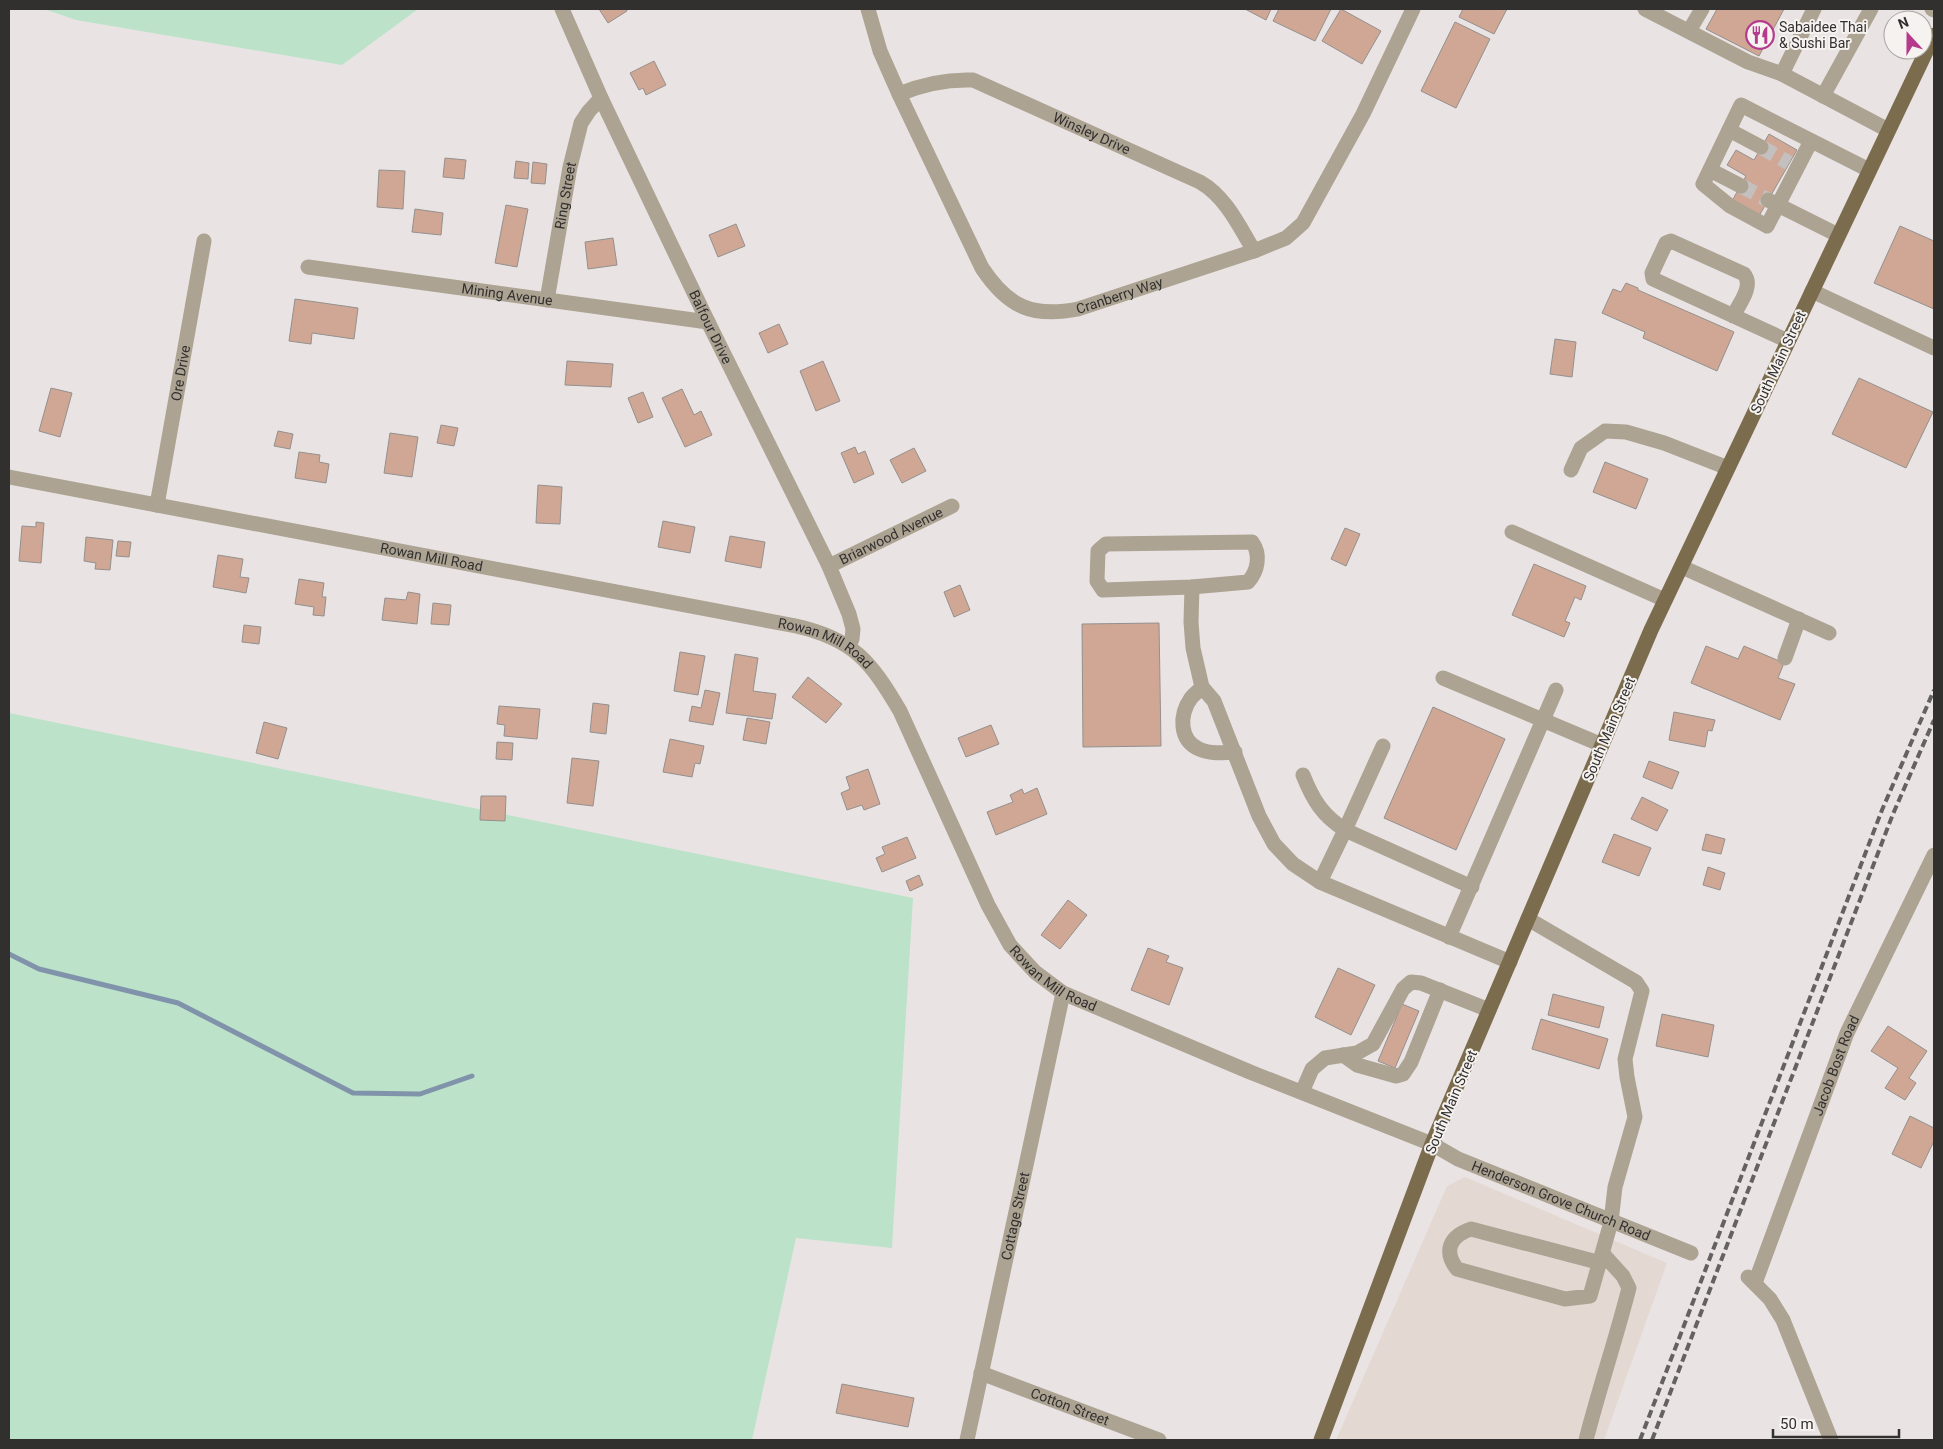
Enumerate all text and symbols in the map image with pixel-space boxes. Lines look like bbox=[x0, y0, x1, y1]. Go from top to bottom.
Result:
north arrow bbox=[1883, 10, 1933, 60]
text: N bbox=[1896, 14, 1911, 32]
place label: Sabaidee Thai & Sushi Bar bbox=[1779, 19, 1867, 51]
restaurant icon: Sabaidee Thai & Sushi Bar bbox=[1745, 20, 1775, 50]
street label: Winsley Drive bbox=[1050, 109, 1133, 158]
street label: Ring Street bbox=[551, 160, 579, 230]
street label: Cranberry Way bbox=[1074, 274, 1165, 317]
street label: Mining Avenue bbox=[461, 280, 554, 309]
street label: Balfour Drive bbox=[686, 287, 735, 366]
street label: South Main Street bbox=[1747, 308, 1809, 416]
street label: Ore Drive bbox=[168, 344, 193, 402]
street label: Briarwood Avenue bbox=[837, 504, 945, 568]
street label: Rowan Mill Road bbox=[379, 539, 484, 575]
street label: Rowan Mill Road bbox=[777, 615, 876, 672]
street label: South Main Street bbox=[1580, 674, 1638, 783]
street label: Rowan Mill Road bbox=[1007, 942, 1099, 1014]
street label: Jacob Bost Road bbox=[1809, 1013, 1862, 1118]
street label: South Main Street bbox=[1422, 1047, 1480, 1156]
street label: Henderson Grove Church Road bbox=[1469, 1157, 1653, 1244]
street label: Cottage Street bbox=[998, 1170, 1032, 1262]
street label: Cotton Street bbox=[1029, 1384, 1112, 1429]
scale bar bbox=[1773, 1406, 1899, 1438]
text: 50 m bbox=[1780, 1415, 1814, 1433]

